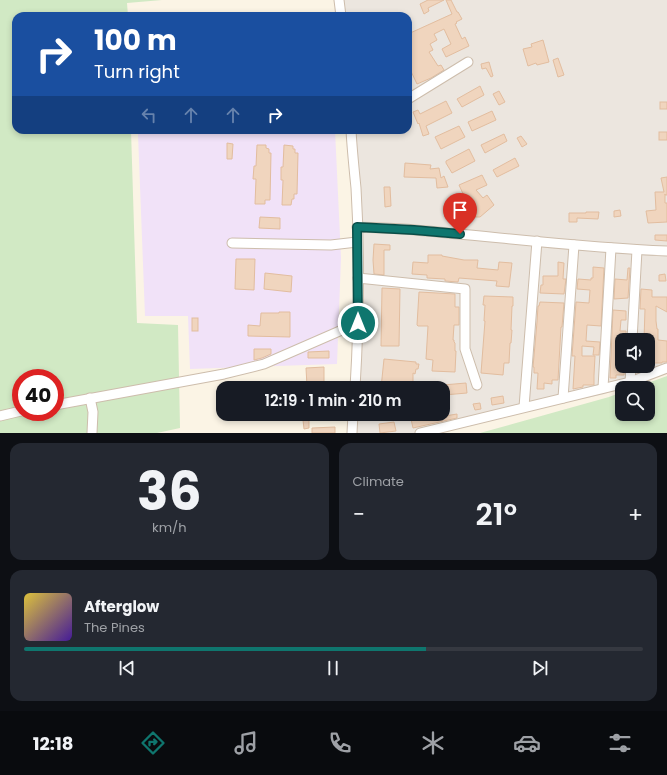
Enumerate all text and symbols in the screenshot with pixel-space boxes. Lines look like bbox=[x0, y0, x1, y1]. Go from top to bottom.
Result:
text: 100 m bbox=[94, 21, 177, 60]
icon: right bbox=[28, 28, 80, 80]
text: Turn right bbox=[94, 59, 180, 84]
icon: left bbox=[138, 104, 160, 126]
icon: ahead bbox=[180, 104, 202, 126]
icon: ahead bbox=[222, 104, 244, 126]
icon: right bbox=[264, 104, 286, 126]
pin bbox=[443, 193, 477, 234]
icon: arrive bbox=[449, 199, 471, 221]
position arrow bbox=[337, 302, 379, 344]
map controls bbox=[615, 333, 655, 421]
button: sound bbox=[615, 333, 655, 373]
speed limit sign: 40 bbox=[12, 369, 64, 421]
button: search bbox=[615, 381, 655, 421]
text: 12:19 · 1 min · 210 m bbox=[264, 390, 402, 411]
text: 36 bbox=[137, 455, 202, 528]
text: Climate bbox=[353, 472, 404, 491]
text: 21° bbox=[476, 493, 517, 536]
text: − bbox=[353, 499, 365, 530]
text: + bbox=[628, 499, 643, 530]
text: km/h bbox=[152, 518, 187, 537]
text: Afterglow bbox=[84, 596, 159, 617]
text: The Pines bbox=[84, 618, 145, 637]
icon: previous bbox=[116, 657, 138, 679]
icon: pause bbox=[322, 657, 344, 679]
icon: next bbox=[529, 657, 551, 679]
icon: directions bbox=[139, 729, 167, 757]
icon: music bbox=[232, 729, 260, 757]
icon: phone bbox=[326, 729, 354, 757]
icon: climate bbox=[419, 729, 447, 757]
icon: car bbox=[513, 729, 541, 757]
icon: filters bbox=[606, 729, 634, 757]
text: 12:18 bbox=[33, 731, 73, 756]

